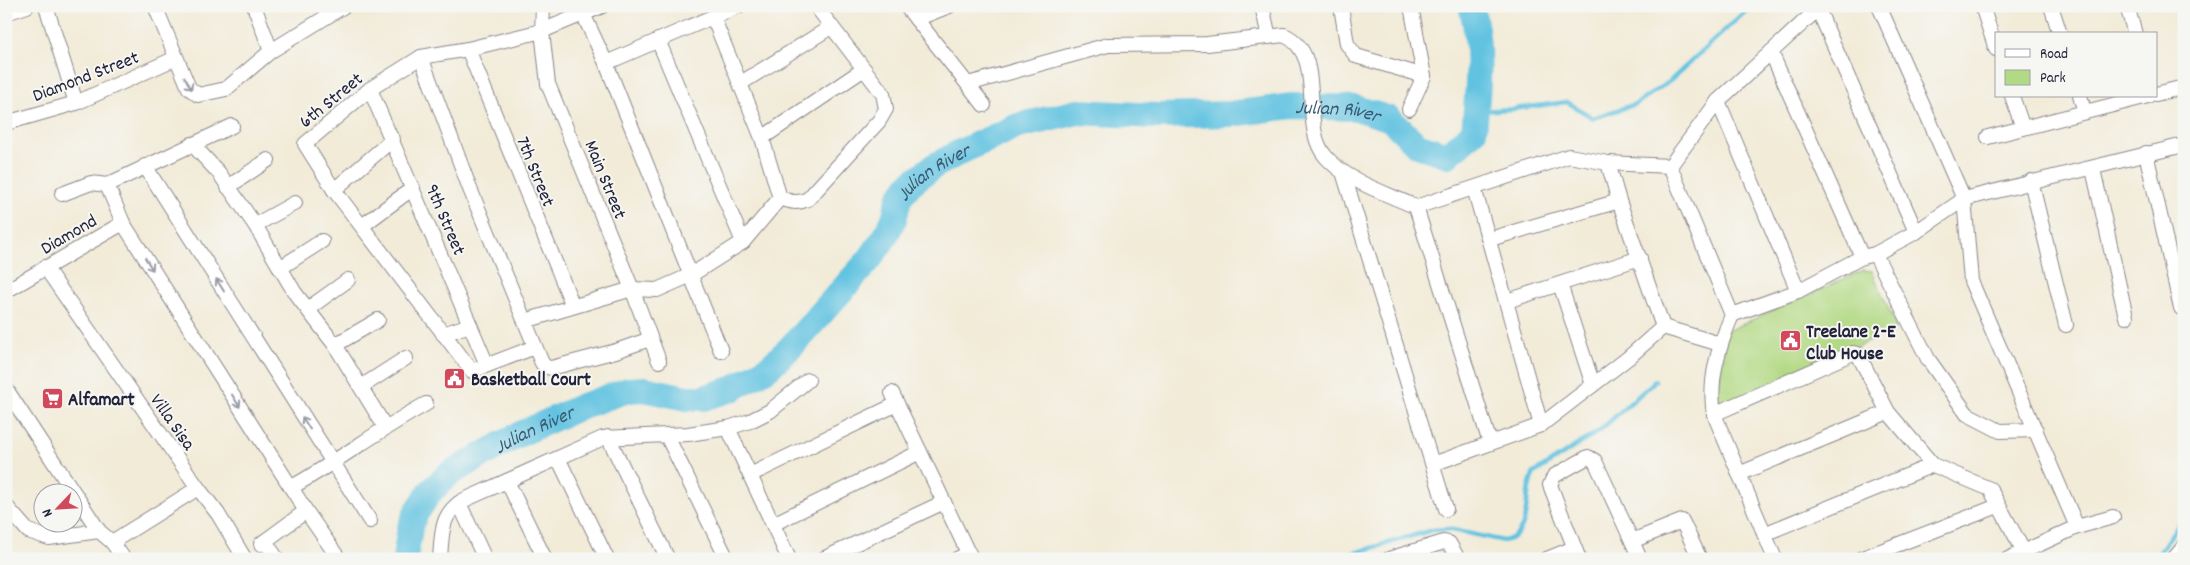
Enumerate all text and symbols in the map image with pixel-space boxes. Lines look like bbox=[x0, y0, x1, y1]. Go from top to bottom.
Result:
legend bbox=[1995, 32, 2158, 98]
text: Road bbox=[2040, 44, 2068, 66]
street label: Diamond Street bbox=[29, 46, 143, 111]
street label: 6th Street bbox=[294, 67, 370, 136]
text: Park bbox=[2040, 68, 2066, 90]
one-way arrow bbox=[183, 76, 193, 91]
water label: Julian River bbox=[1295, 95, 1386, 133]
street label: 7th Street bbox=[507, 133, 560, 211]
street label: Main Street bbox=[576, 137, 632, 224]
water label: Julian River bbox=[891, 137, 977, 208]
street label: 9th Street bbox=[417, 181, 471, 260]
street label: Diamond bbox=[36, 209, 103, 263]
one-way arrow bbox=[144, 257, 154, 271]
one-way arrow bbox=[215, 278, 225, 292]
place label: Treelane 2-E Club House bbox=[1806, 320, 1896, 369]
public building icon: Treelane 2-E Club House bbox=[1778, 329, 1802, 353]
public building icon: Basketball Court bbox=[443, 366, 467, 390]
place label: Basketball Court bbox=[471, 368, 591, 395]
supermarket icon: Alfamart bbox=[40, 386, 64, 410]
place label: Alfamart bbox=[68, 388, 135, 415]
street label: Villa Sisa bbox=[142, 389, 201, 458]
one-way arrow bbox=[231, 394, 242, 408]
water label: Julian River bbox=[490, 399, 582, 463]
one-way arrow bbox=[301, 416, 311, 430]
north arrow bbox=[32, 482, 82, 532]
text: N bbox=[37, 505, 59, 520]

